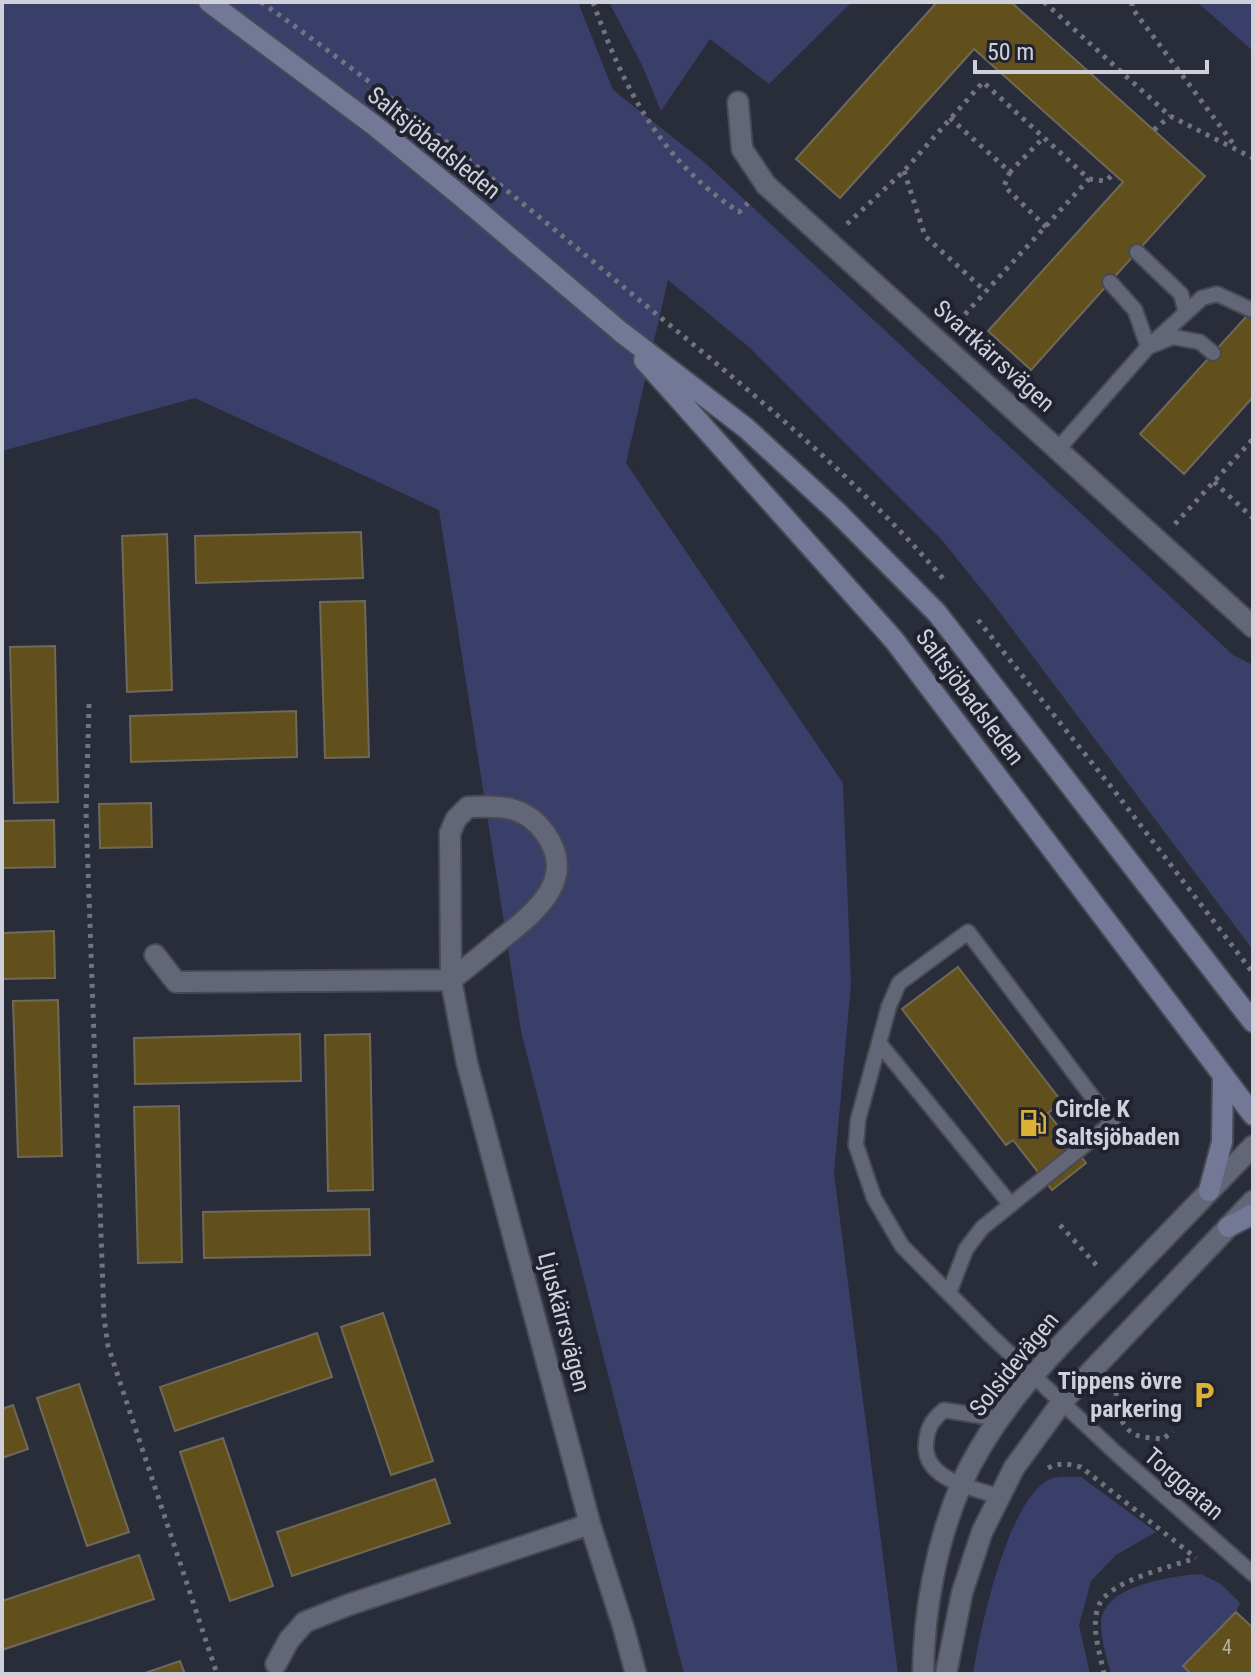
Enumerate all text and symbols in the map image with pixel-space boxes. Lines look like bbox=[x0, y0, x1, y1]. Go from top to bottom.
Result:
scale bar bbox=[975, 24, 1207, 74]
text: 50 m bbox=[987, 38, 1034, 66]
street label: Saltsjöbadsleden bbox=[362, 81, 506, 205]
street label: Svartkärrsvägen bbox=[928, 294, 1060, 418]
street label: Saltsjöbadsleden bbox=[910, 624, 1030, 770]
place label: Circle K Saltsjöbaden bbox=[1055, 1095, 1180, 1151]
fuel station icon: Circle K Saltsjöbaden bbox=[1018, 1108, 1048, 1138]
street label: Ljuskärrsvägen bbox=[532, 1249, 596, 1395]
street label: Solsidevägen bbox=[964, 1306, 1064, 1422]
place label: Tippens övre parkering bbox=[1058, 1367, 1182, 1423]
parking icon: Tippens övre parkering bbox=[1189, 1380, 1219, 1410]
street label: Torggatan bbox=[1139, 1442, 1229, 1526]
house number: 4 bbox=[1222, 1635, 1232, 1659]

